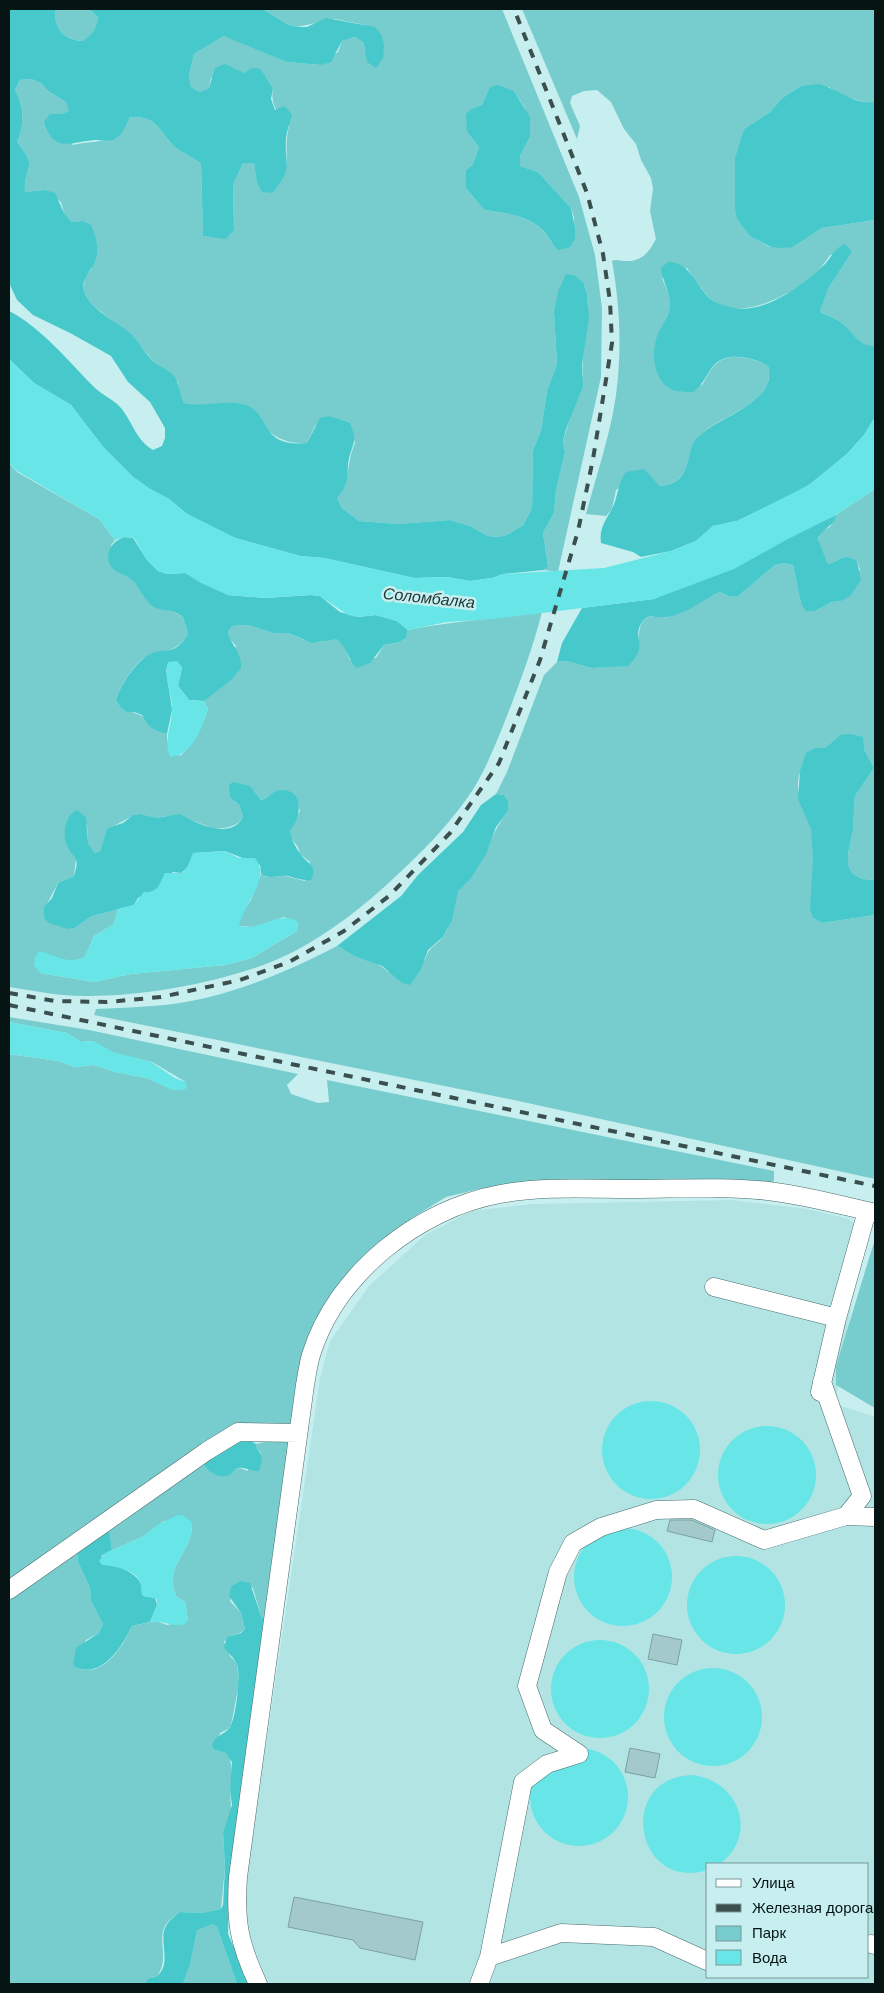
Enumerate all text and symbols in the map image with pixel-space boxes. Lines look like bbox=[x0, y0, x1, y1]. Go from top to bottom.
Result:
water label: Соломбалка bbox=[382, 585, 476, 611]
legend bbox=[706, 1863, 869, 1978]
text: Улица bbox=[752, 1874, 795, 1891]
text: Железная дорога bbox=[752, 1899, 874, 1916]
text: Парк bbox=[752, 1924, 786, 1941]
text: Вода bbox=[752, 1949, 788, 1966]

